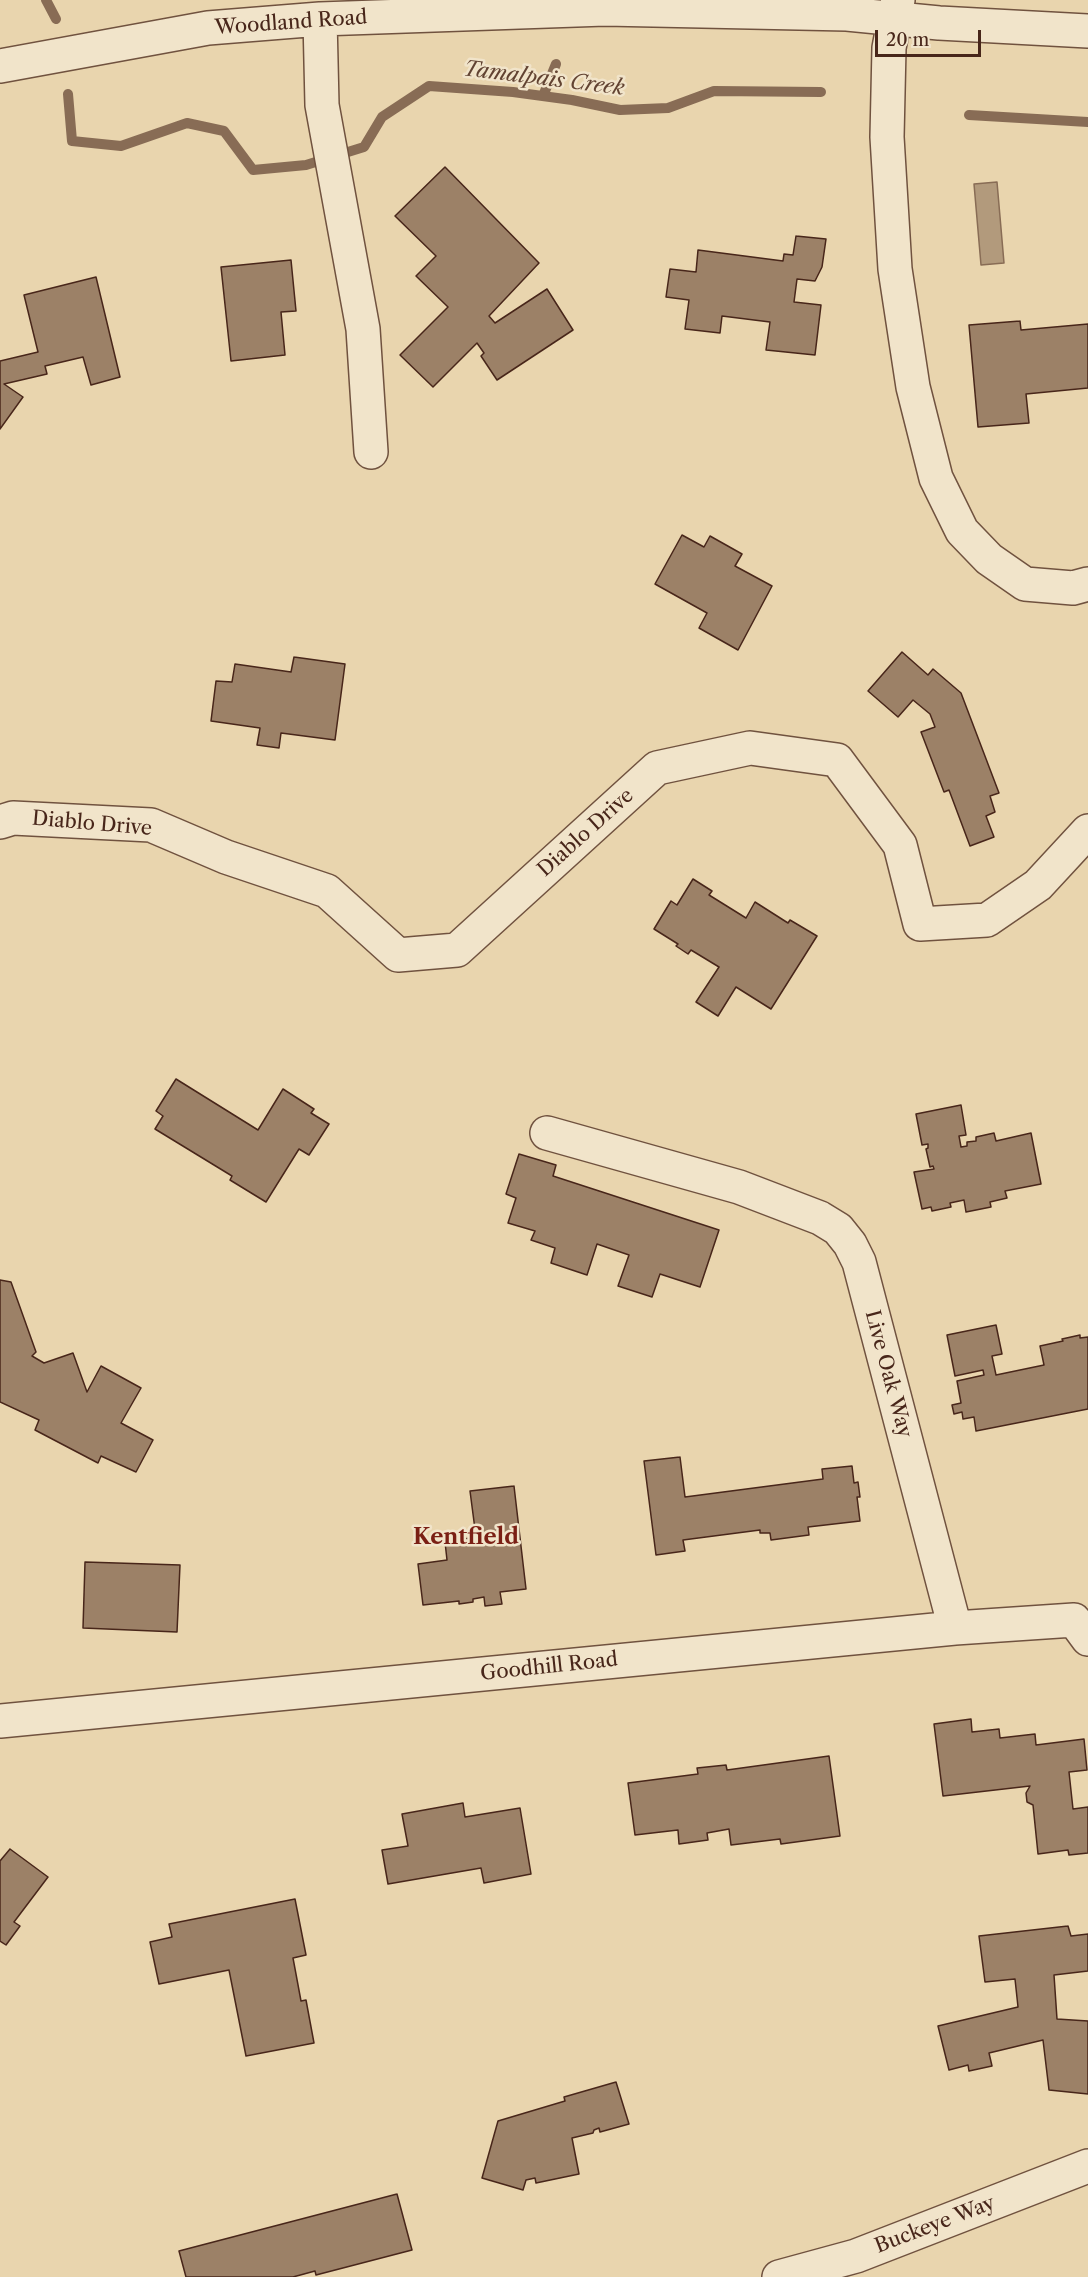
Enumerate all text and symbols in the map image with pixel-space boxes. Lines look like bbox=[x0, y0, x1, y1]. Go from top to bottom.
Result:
street label: Woodland Road bbox=[214, 6, 368, 40]
scale bar bbox=[878, 18, 984, 56]
text: 20 m bbox=[886, 29, 929, 51]
water label: Tamalpais Creek bbox=[462, 57, 626, 101]
street label: Diablo Drive bbox=[533, 784, 639, 882]
street label: Diablo Drive bbox=[31, 807, 153, 841]
street label: Live Oak Way bbox=[859, 1308, 917, 1440]
district label: Kentfield bbox=[413, 1525, 519, 1551]
street label: Goodhill Road bbox=[479, 1648, 619, 1686]
street label: Buckeye Way bbox=[872, 2191, 998, 2259]

